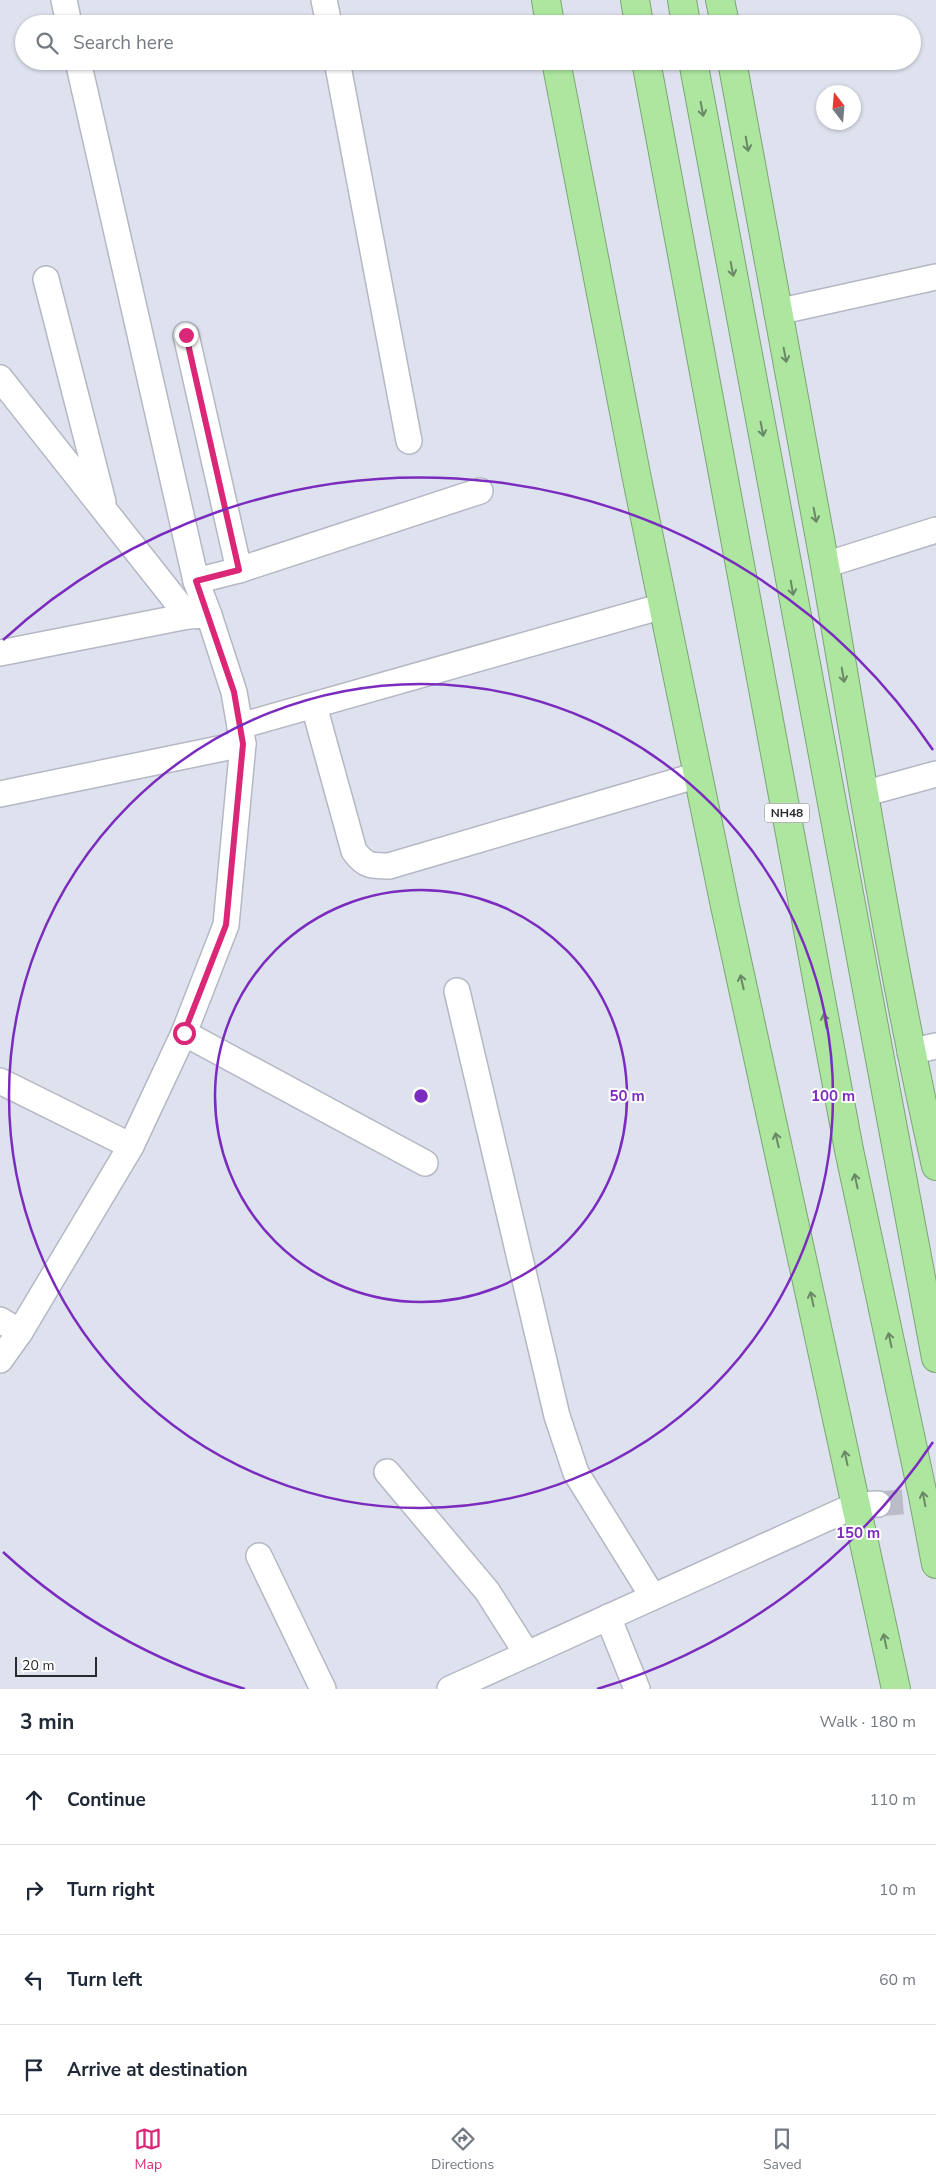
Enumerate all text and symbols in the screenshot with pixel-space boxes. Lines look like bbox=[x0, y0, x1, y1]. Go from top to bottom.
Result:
search box bbox=[15, 15, 921, 70]
icon: search bbox=[33, 29, 61, 57]
text: Search here bbox=[73, 30, 174, 56]
north arrow bbox=[816, 85, 861, 130]
one-way arrow bbox=[698, 101, 708, 117]
one-way arrow bbox=[742, 135, 752, 151]
one-way arrow bbox=[728, 260, 738, 276]
route end bbox=[175, 324, 198, 347]
one-way arrow bbox=[781, 347, 791, 363]
one-way arrow bbox=[758, 420, 768, 436]
one-way arrow bbox=[811, 506, 821, 522]
one-way arrow bbox=[788, 580, 798, 596]
one-way arrow bbox=[839, 667, 849, 683]
road number: NH48 bbox=[764, 804, 810, 822]
one-way arrow bbox=[737, 974, 746, 990]
one-way arrow bbox=[820, 1014, 830, 1030]
route start bbox=[173, 1022, 196, 1045]
text: 50 m bbox=[609, 1086, 645, 1106]
text: 100 m bbox=[811, 1086, 855, 1106]
centre of rings bbox=[412, 1087, 430, 1105]
one-way arrow bbox=[772, 1133, 781, 1149]
one-way arrow bbox=[851, 1173, 860, 1189]
one-way arrow bbox=[806, 1291, 816, 1307]
one-way arrow bbox=[885, 1332, 894, 1348]
one-way arrow bbox=[841, 1450, 850, 1466]
one-way arrow bbox=[919, 1491, 928, 1507]
text: 150 m bbox=[836, 1523, 880, 1543]
one-way arrow bbox=[880, 1634, 890, 1650]
scale bar bbox=[15, 1654, 98, 1677]
text: 20 m bbox=[22, 1656, 54, 1675]
text: 3 min bbox=[20, 1708, 74, 1736]
text: Walk · 180 m bbox=[820, 1711, 916, 1733]
icon: ahead bbox=[20, 1786, 48, 1814]
text: Continue bbox=[67, 1787, 146, 1813]
text: 110 m bbox=[869, 1789, 916, 1811]
icon: right bbox=[20, 1876, 48, 1904]
text: Turn right bbox=[67, 1877, 154, 1903]
text: 10 m bbox=[879, 1879, 916, 1901]
icon: left bbox=[20, 1966, 48, 1994]
text: Turn left bbox=[67, 1967, 142, 1993]
text: 60 m bbox=[879, 1969, 916, 1991]
icon: arrive bbox=[20, 2056, 48, 2084]
text: Arrive at destination bbox=[67, 2057, 248, 2083]
tab: Map bbox=[134, 2125, 162, 2174]
tab: Directions bbox=[431, 2125, 494, 2174]
tab: Saved bbox=[763, 2125, 802, 2174]

